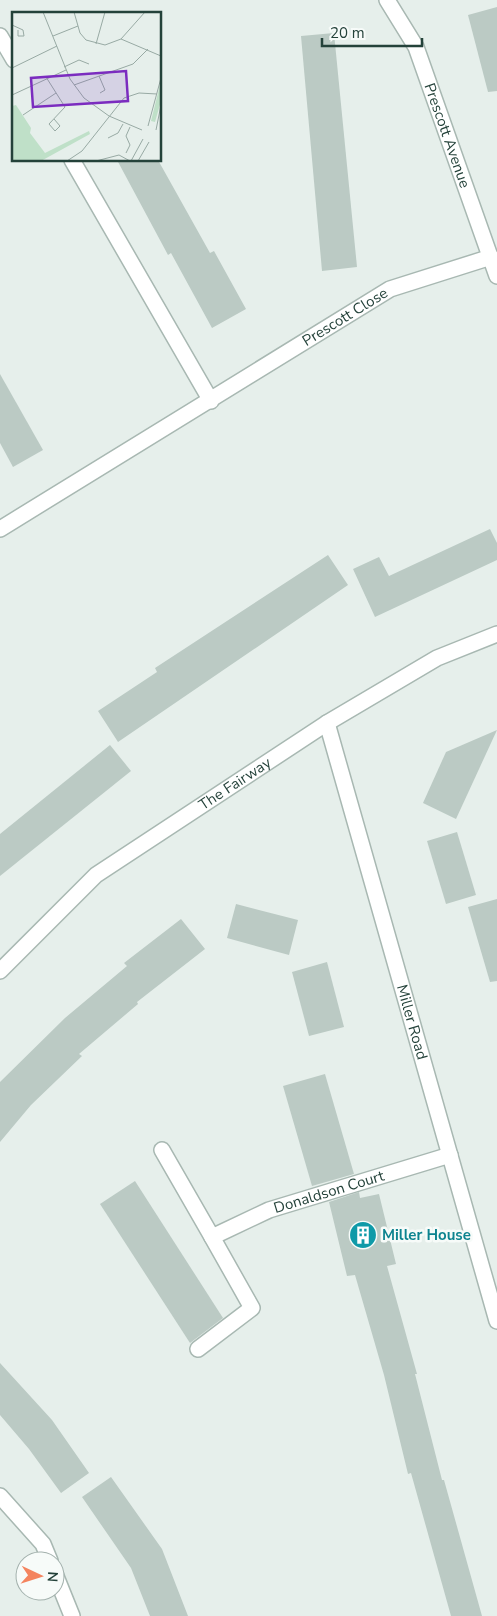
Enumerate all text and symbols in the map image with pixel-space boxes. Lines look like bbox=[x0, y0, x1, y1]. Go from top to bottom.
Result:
inset map bbox=[12, 12, 161, 161]
scale bar bbox=[322, 15, 422, 47]
text: 20 m bbox=[330, 23, 365, 43]
street label: Prescott Avenue bbox=[419, 80, 475, 191]
street label: Prescott Close bbox=[298, 283, 392, 351]
street label: The Fairway bbox=[195, 752, 275, 815]
street label: Miller Road bbox=[392, 982, 432, 1062]
street label: Donaldson Court bbox=[271, 1165, 387, 1218]
building icon: Miller House bbox=[348, 1220, 378, 1250]
place label: Miller House bbox=[382, 1225, 471, 1245]
north arrow bbox=[15, 1551, 65, 1601]
text: N bbox=[43, 1571, 62, 1583]

